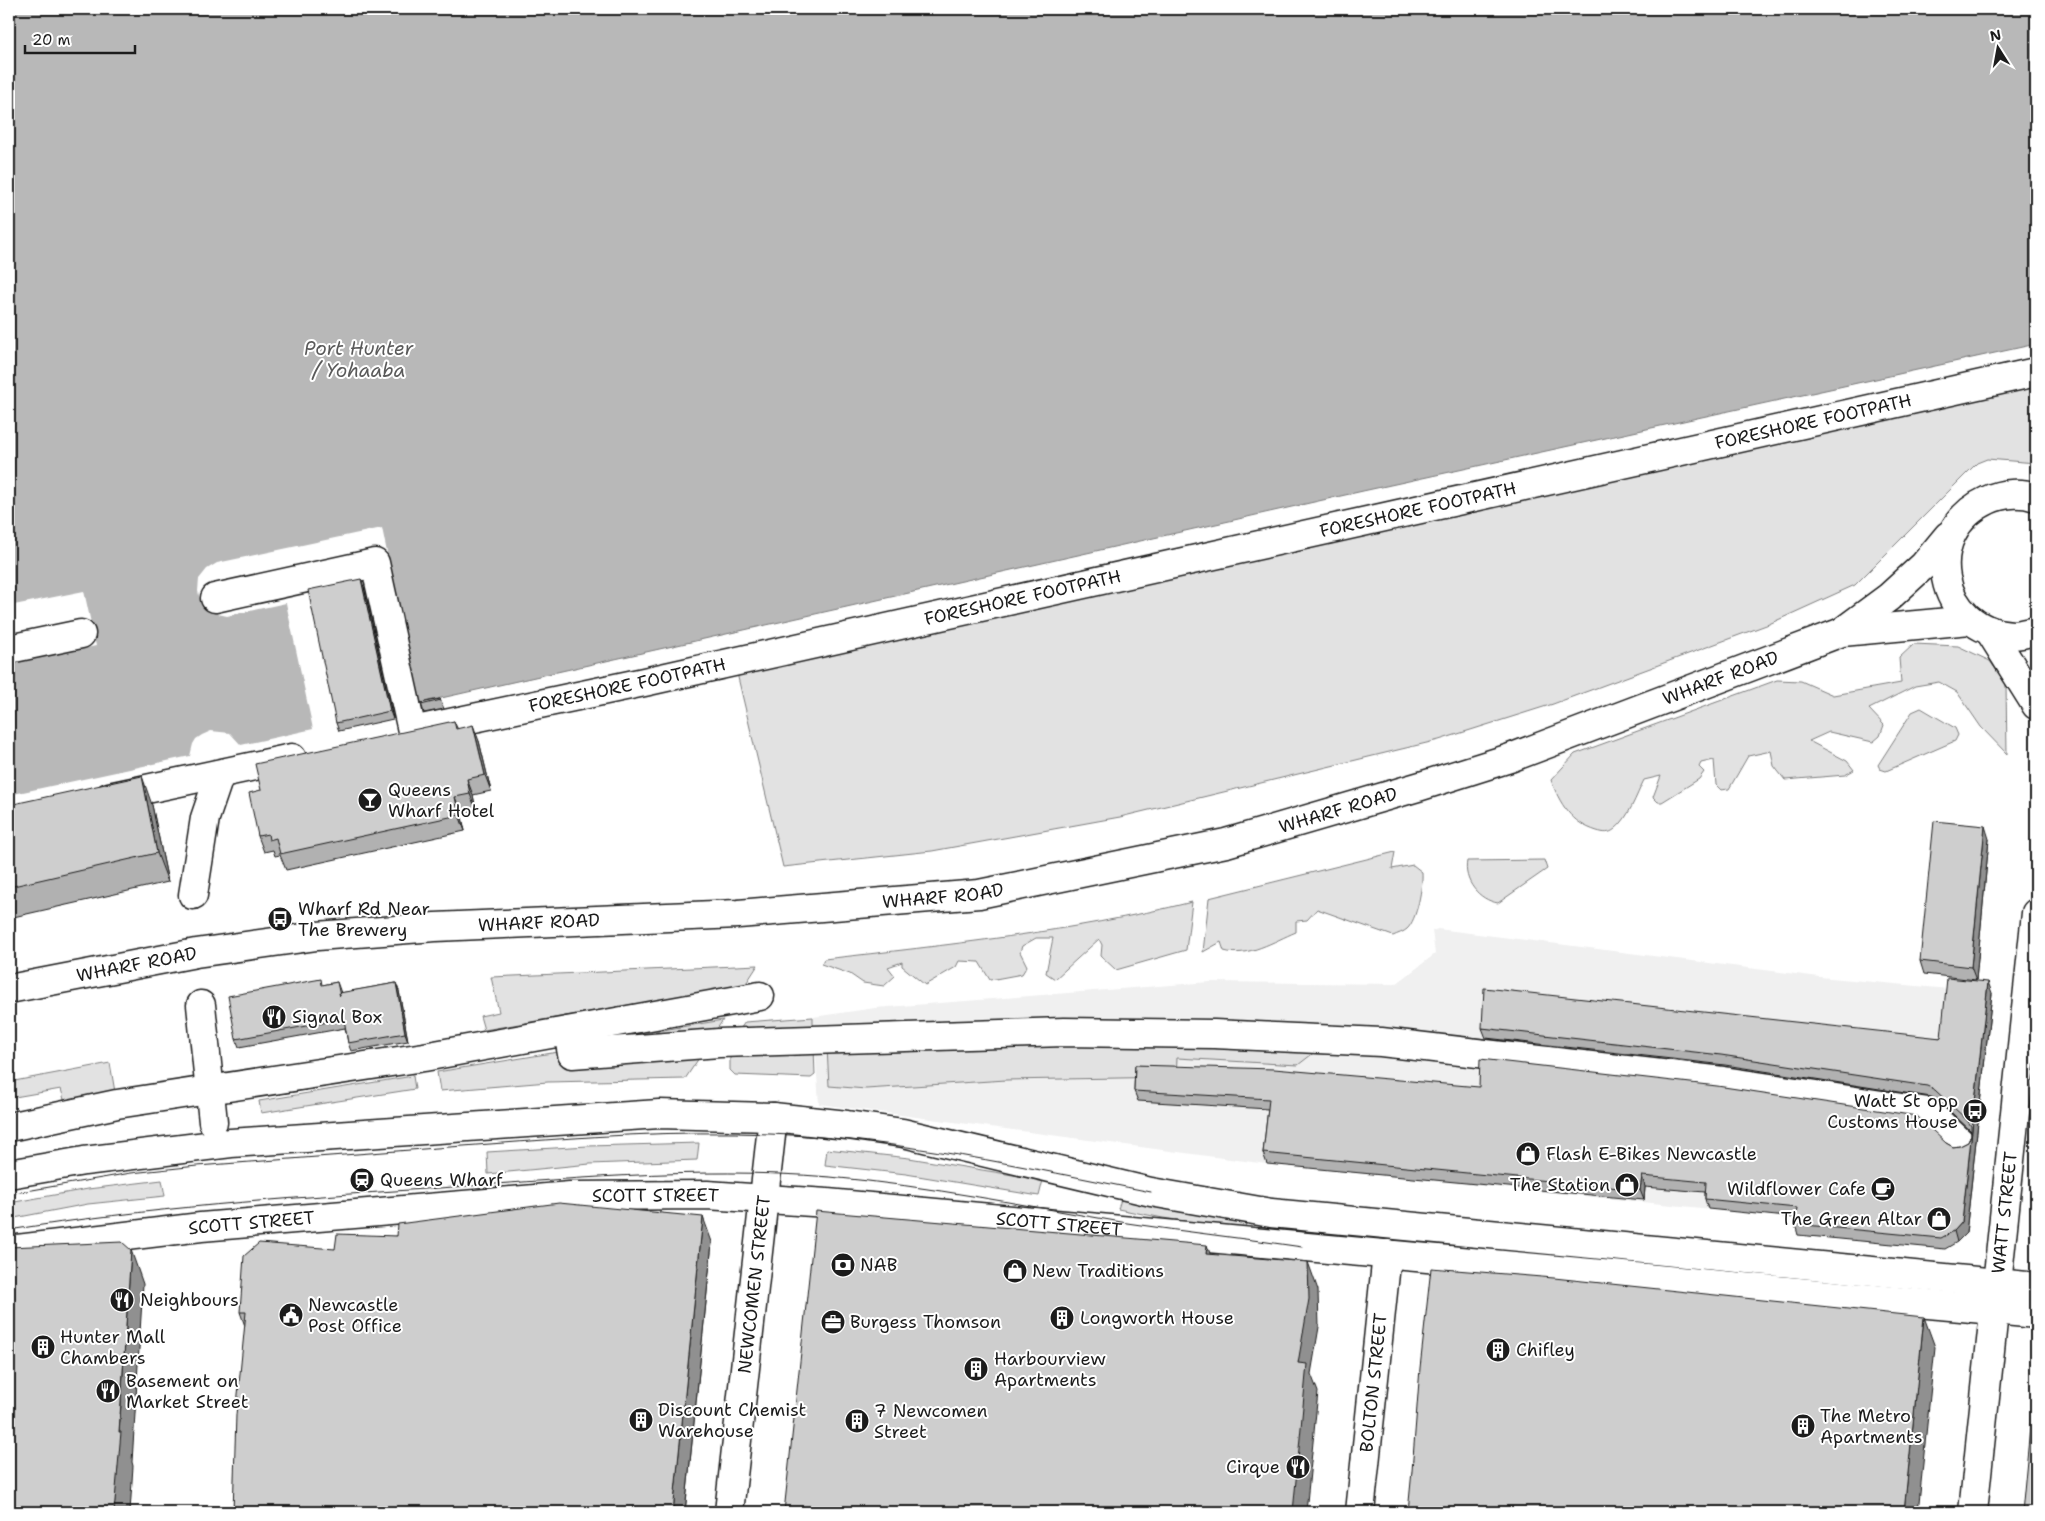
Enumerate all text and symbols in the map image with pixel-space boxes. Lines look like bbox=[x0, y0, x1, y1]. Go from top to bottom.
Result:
scale bar bbox=[25, 22, 135, 54]
north arrow bbox=[1972, 22, 2022, 72]
text: N bbox=[1988, 25, 2003, 45]
text: 20 m bbox=[32, 30, 71, 50]
water label: Port Hunter / Yohaaba bbox=[304, 336, 415, 383]
street label: FORESHORE FOOTPATH bbox=[1713, 388, 1914, 455]
street label: FORESHORE FOOTPATH bbox=[1317, 476, 1519, 543]
street label: FORESHORE FOOTPATH bbox=[922, 564, 1123, 631]
street label: WHARF ROAD bbox=[1659, 645, 1782, 711]
street label: FORESHORE FOOTPATH bbox=[527, 652, 728, 718]
place label: Queens Wharf Hotel bbox=[388, 778, 495, 823]
street label: WHARF ROAD bbox=[1276, 782, 1400, 839]
bar icon: Queens Wharf Hotel bbox=[357, 787, 383, 813]
street label: WHARF ROAD bbox=[881, 877, 1006, 914]
place label: Wharf Rd Near The Brewery bbox=[298, 897, 430, 942]
bus stop icon: Wharf Rd Near The Brewery bbox=[267, 906, 293, 932]
street label: WHARF ROAD bbox=[477, 908, 601, 937]
street label: WHARF ROAD bbox=[74, 941, 199, 988]
restaurant icon: Signal Box bbox=[261, 1004, 287, 1030]
place label: Signal Box bbox=[292, 1005, 382, 1029]
place label: Watt St opp Customs House bbox=[1827, 1089, 1958, 1134]
bus stop icon: Watt St opp Customs House bbox=[1962, 1098, 1988, 1124]
shop icon: Flash E-Bikes Newcastle bbox=[1515, 1141, 1541, 1167]
place label: Flash E-Bikes Newcastle bbox=[1546, 1142, 1757, 1166]
street label: WATT STREET bbox=[1986, 1150, 2023, 1275]
station icon: Queens Wharf bbox=[349, 1167, 375, 1193]
place label: Queens Wharf bbox=[380, 1168, 503, 1192]
shop icon: The Station bbox=[1614, 1172, 1640, 1198]
place label: The Station bbox=[1510, 1173, 1610, 1197]
cafe icon: Wildflower Cafe bbox=[1870, 1176, 1896, 1202]
place label: Wildflower Cafe bbox=[1727, 1177, 1866, 1201]
street label: SCOTT STREET bbox=[592, 1183, 719, 1208]
street label: NEWCOMEN STREET bbox=[732, 1194, 776, 1375]
street label: SCOTT STREET bbox=[187, 1205, 316, 1240]
shop icon: The Green Altar bbox=[1926, 1206, 1952, 1232]
street label: SCOTT STREET bbox=[995, 1207, 1123, 1242]
place label: The Green Altar bbox=[1781, 1207, 1922, 1231]
bank icon: NAB bbox=[830, 1252, 856, 1278]
place label: NAB bbox=[860, 1253, 897, 1277]
shop icon: New Traditions bbox=[1002, 1258, 1028, 1284]
place label: New Traditions bbox=[1032, 1259, 1164, 1283]
restaurant icon: Neighbours bbox=[109, 1287, 135, 1313]
place label: Neighbours bbox=[140, 1288, 239, 1312]
place label: Newcastle Post Office bbox=[308, 1293, 402, 1338]
public building icon: Newcastle Post Office bbox=[278, 1302, 304, 1328]
building icon: Longworth House bbox=[1049, 1305, 1075, 1331]
place label: Longworth House bbox=[1080, 1306, 1234, 1330]
office icon: Burgess Thomson bbox=[820, 1309, 846, 1335]
place label: Burgess Thomson bbox=[850, 1310, 1001, 1334]
street label: BOLTON STREET bbox=[1354, 1312, 1393, 1454]
place label: Hunter Mall Chambers bbox=[60, 1325, 166, 1370]
building icon: Hunter Mall Chambers bbox=[30, 1334, 56, 1360]
building icon: Chifley bbox=[1485, 1337, 1511, 1363]
place label: Chifley bbox=[1516, 1338, 1575, 1362]
place label: Harbourview Apartments bbox=[994, 1347, 1106, 1392]
building icon: Harbourview Apartments bbox=[963, 1356, 989, 1382]
place label: Basement on Market Street bbox=[126, 1369, 249, 1414]
restaurant icon: Basement on Market Street bbox=[95, 1378, 121, 1404]
place label: Discount Chemist Warehouse bbox=[658, 1398, 807, 1443]
place label: 7 Newcomen Street bbox=[874, 1399, 988, 1444]
place label: The Metro Apartments bbox=[1820, 1404, 1923, 1449]
building icon: Discount Chemist Warehouse bbox=[628, 1407, 654, 1433]
building icon: 7 Newcomen Street bbox=[844, 1408, 870, 1434]
building icon: The Metro Apartments bbox=[1790, 1413, 1816, 1439]
restaurant icon: Cirque bbox=[1285, 1454, 1311, 1480]
place label: Cirque bbox=[1226, 1455, 1280, 1479]

